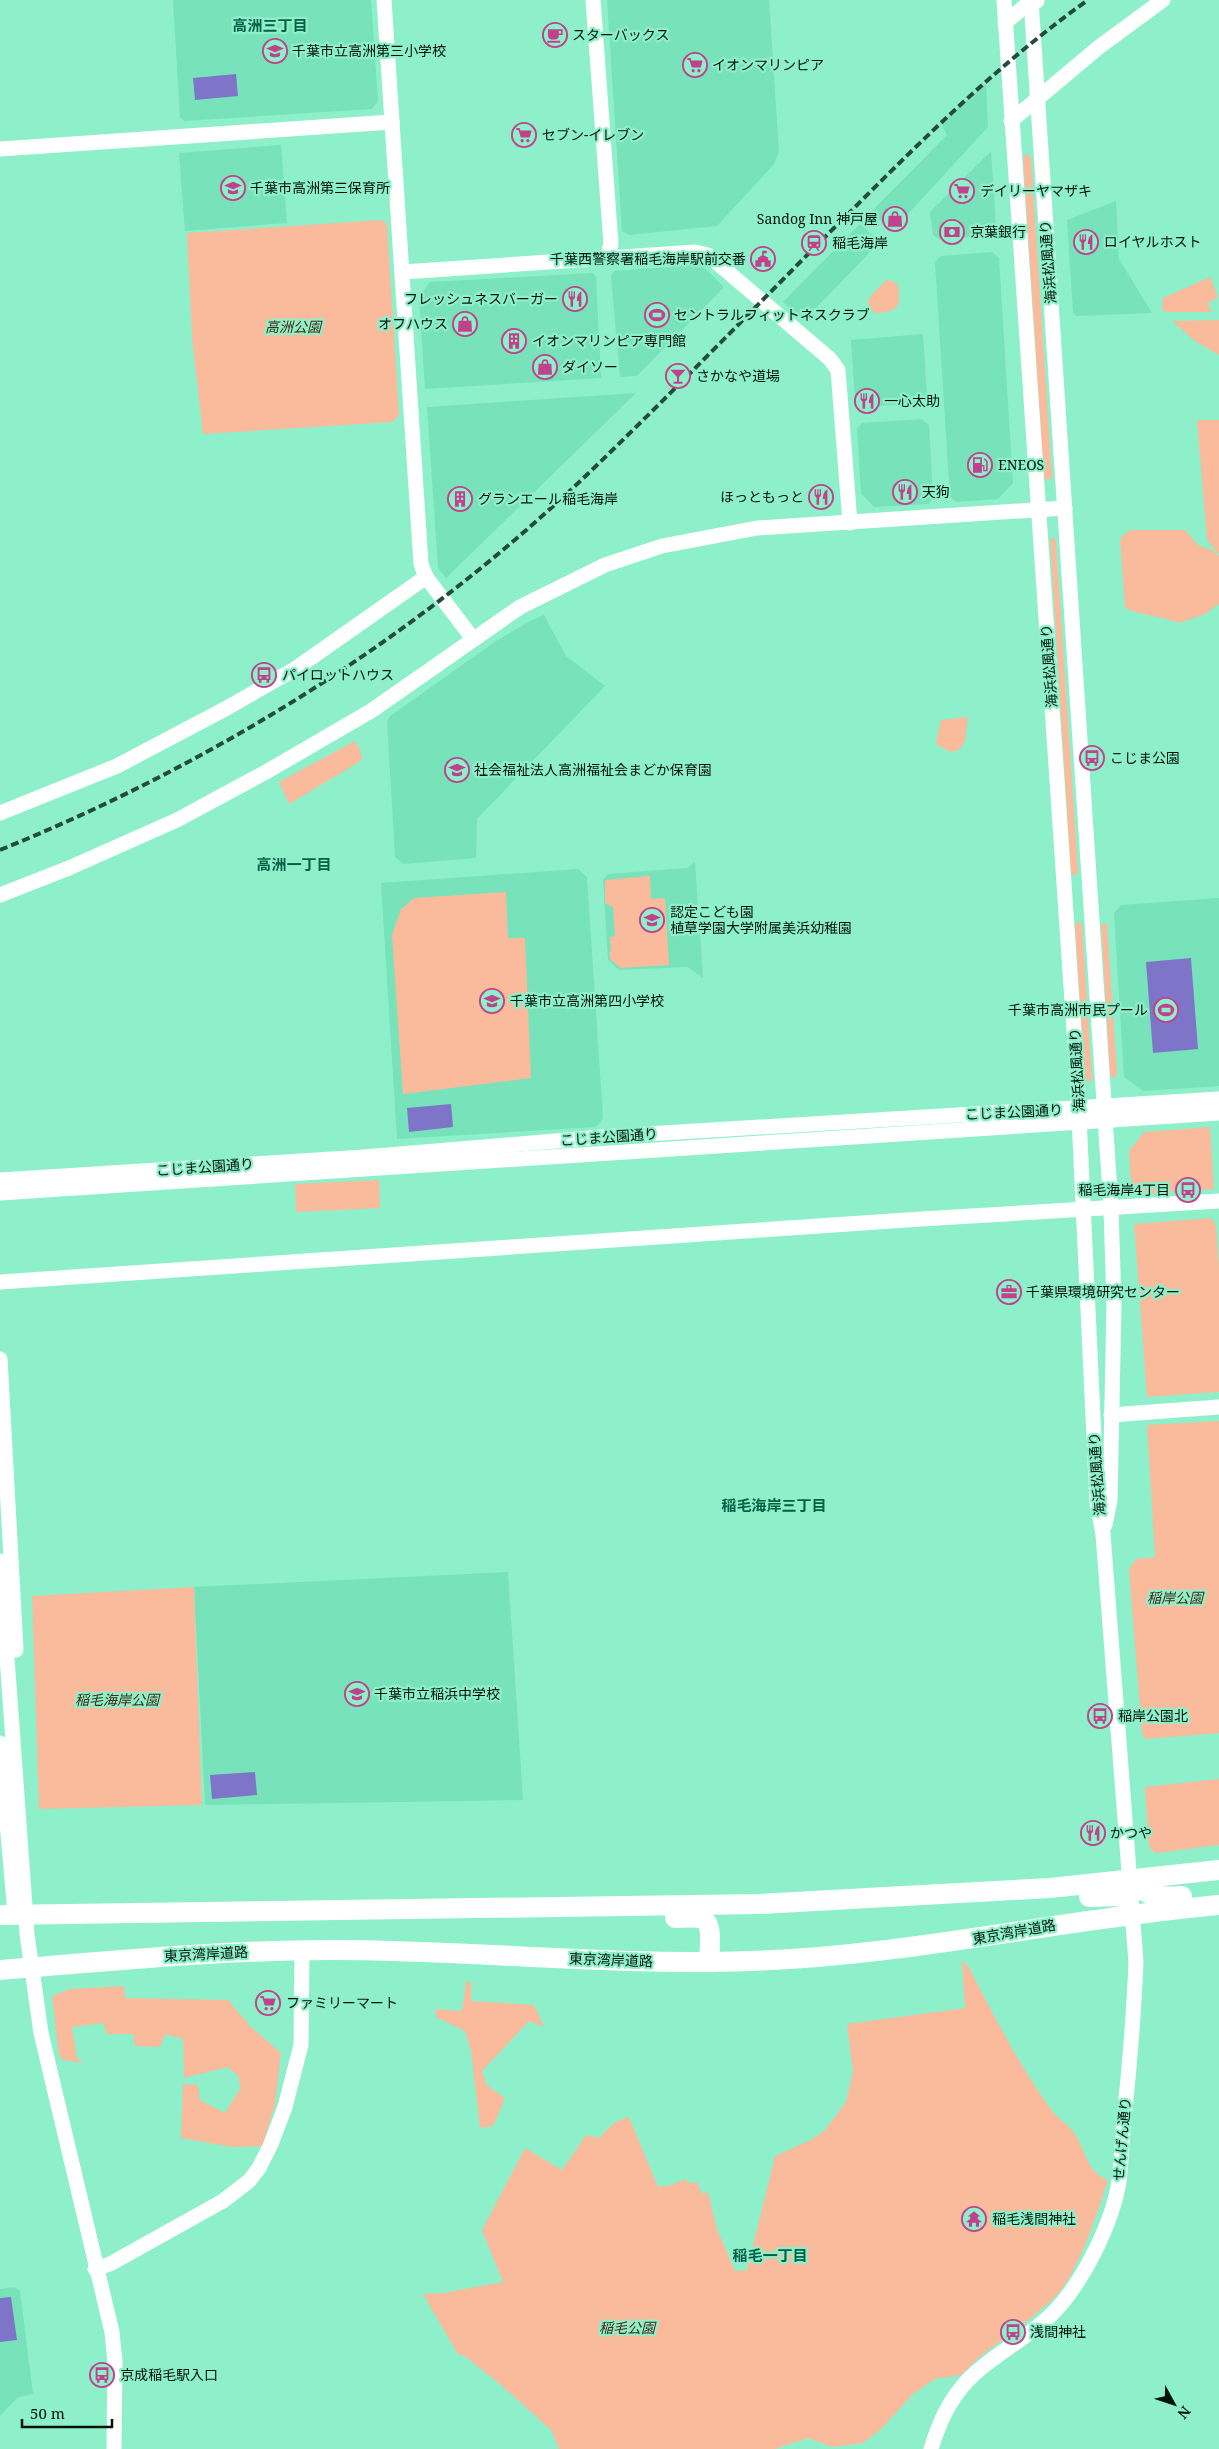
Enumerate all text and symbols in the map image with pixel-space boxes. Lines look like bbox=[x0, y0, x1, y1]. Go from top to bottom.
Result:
district label: 高洲三丁目 bbox=[232, 15, 308, 35]
cafe icon: スターバックス bbox=[542, 22, 568, 48]
place label: スターバックス bbox=[572, 25, 669, 44]
school or university icon: 千葉市立高洲第三小学校 bbox=[262, 38, 288, 64]
place label: 千葉市立高洲第三小学校 bbox=[292, 41, 446, 60]
supermarket icon: イオンマリンピア bbox=[682, 52, 708, 78]
place label: イオンマリンピア bbox=[712, 55, 824, 74]
supermarket icon: セブン-イレブン bbox=[511, 122, 537, 148]
place label: セブン-イレブン bbox=[542, 125, 644, 144]
school or university icon: 千葉市高洲第三保育所 bbox=[220, 175, 246, 201]
place label: 千葉市高洲第三保育所 bbox=[250, 178, 390, 197]
supermarket icon: デイリーヤマザキ bbox=[949, 178, 975, 204]
place label: デイリーヤマザキ bbox=[980, 181, 1092, 200]
shop icon: Sandog Inn 神戸屋 bbox=[882, 206, 908, 232]
place label: Sandog Inn 神戸屋 bbox=[757, 209, 878, 228]
bank icon: 京葉銀行 bbox=[939, 219, 965, 245]
street label: 海浜松風通り bbox=[1035, 219, 1060, 305]
place label: 京葉銀行 bbox=[970, 222, 1026, 241]
restaurant icon: ロイヤルホスト bbox=[1073, 229, 1099, 255]
station icon: 稲毛海岸 bbox=[801, 230, 827, 256]
place label: ロイヤルホスト bbox=[1104, 232, 1202, 251]
place label: 稲毛海岸 bbox=[832, 233, 888, 252]
public building icon: 千葉西警察署稲毛海岸駅前交番 bbox=[750, 246, 776, 272]
place label: 千葉西警察署稲毛海岸駅前交番 bbox=[550, 249, 746, 268]
restaurant icon: フレッシュネスバーガー bbox=[562, 286, 588, 312]
place label: フレッシュネスバーガー bbox=[404, 289, 558, 308]
sports icon: セントラルフィットネスクラブ bbox=[644, 302, 670, 328]
place label: セントラルフィットネスクラブ bbox=[674, 305, 870, 324]
shop icon: オフハウス bbox=[452, 311, 478, 337]
place label: オフハウス bbox=[378, 314, 448, 333]
park label: 高洲公園 bbox=[265, 317, 323, 336]
building icon: イオンマリンピア専門館 bbox=[501, 328, 527, 354]
place label: イオンマリンピア専門館 bbox=[532, 331, 686, 350]
shop icon: ダイソー bbox=[532, 354, 558, 380]
place label: ダイソー bbox=[562, 357, 618, 376]
bar icon: さかなや道場 bbox=[665, 363, 691, 389]
place label: さかなや道場 bbox=[696, 366, 780, 385]
restaurant icon: 一心太助 bbox=[854, 388, 880, 414]
place label: 一心太助 bbox=[884, 391, 940, 410]
fuel station icon: ENEOS bbox=[967, 452, 993, 478]
place label: ENEOS bbox=[998, 455, 1044, 474]
restaurant icon: 天狗 bbox=[892, 479, 918, 505]
place label: 天狗 bbox=[922, 482, 950, 501]
restaurant icon: ほっともっと bbox=[808, 484, 834, 510]
building icon: グランエール稲毛海岸 bbox=[447, 486, 473, 512]
place label: ほっともっと bbox=[720, 487, 804, 506]
place label: グランエール稲毛海岸 bbox=[478, 489, 618, 508]
street label: 海浜松風通り bbox=[1036, 623, 1061, 709]
bus stop icon: パイロットハウス bbox=[251, 662, 277, 688]
place label: パイロットハウス bbox=[282, 665, 394, 684]
bus stop icon: こじま公園 bbox=[1079, 745, 1105, 771]
place label: こじま公園 bbox=[1110, 748, 1180, 767]
school or university icon: 社会福祉法人高洲福祉会まどか保育園 bbox=[444, 757, 470, 783]
place label: 社会福祉法人高洲福祉会まどか保育園 bbox=[474, 760, 712, 779]
district label: 高洲一丁目 bbox=[256, 854, 332, 874]
place label: 認定こども園 植草学園大学附属美浜幼稚園 bbox=[670, 902, 852, 937]
school or university icon: 認定こども園 植草学園大学附属美浜幼稚園 bbox=[639, 907, 665, 933]
school or university icon: 千葉市立高洲第四小学校 bbox=[479, 988, 505, 1014]
place label: 千葉市立高洲第四小学校 bbox=[510, 991, 664, 1010]
sports icon: 千葉市高洲市民プール bbox=[1153, 997, 1179, 1023]
place label: 千葉市高洲市民プール bbox=[1008, 1000, 1148, 1019]
street label: 海浜松風通り bbox=[1065, 1028, 1088, 1112]
street label: こじま公園通り bbox=[965, 1099, 1063, 1124]
street label: こじま公園通り bbox=[559, 1124, 659, 1149]
street label: こじま公園通り bbox=[155, 1154, 255, 1179]
bus stop icon: 稲毛海岸4丁目 bbox=[1175, 1177, 1201, 1203]
place label: 稲毛海岸4丁目 bbox=[1078, 1180, 1170, 1199]
office icon: 千葉県環境研究センター bbox=[996, 1279, 1022, 1305]
place label: 千葉県環境研究センター bbox=[1026, 1282, 1180, 1301]
street label: 海浜松風通り bbox=[1084, 1431, 1109, 1517]
district label: 稲毛海岸三丁目 bbox=[721, 1495, 827, 1515]
park label: 稲岸公園 bbox=[1147, 1588, 1205, 1607]
school or university icon: 千葉市立稲浜中学校 bbox=[344, 1681, 370, 1707]
place label: 千葉市立稲浜中学校 bbox=[374, 1684, 500, 1703]
park label: 稲毛海岸公園 bbox=[75, 1690, 161, 1709]
bus stop icon: 稲岸公園北 bbox=[1087, 1703, 1113, 1729]
place label: 稲岸公園北 bbox=[1118, 1706, 1188, 1725]
restaurant icon: かつや bbox=[1080, 1820, 1106, 1846]
place label: かつや bbox=[1110, 1823, 1152, 1842]
street label: 東京湾岸道路 bbox=[971, 1915, 1057, 1948]
street label: 東京湾岸道路 bbox=[164, 1942, 248, 1965]
street label: 東京湾岸道路 bbox=[569, 1949, 653, 1970]
supermarket icon: ファミリーマート bbox=[255, 1990, 281, 2016]
place label: ファミリーマート bbox=[286, 1993, 398, 2012]
street label: せんげん通り bbox=[1108, 2096, 1135, 2182]
temple icon: 稲毛浅間神社 bbox=[961, 2206, 987, 2232]
place label: 稲毛浅間神社 bbox=[992, 2209, 1076, 2228]
district label: 稲毛一丁目 bbox=[732, 2245, 808, 2265]
park label: 稲毛公園 bbox=[599, 2318, 657, 2337]
bus stop icon: 浅間神社 bbox=[1000, 2319, 1026, 2345]
place label: 浅間神社 bbox=[1030, 2322, 1086, 2341]
bus stop icon: 京成稲毛駅入口 bbox=[89, 2362, 115, 2388]
place label: 京成稲毛駅入口 bbox=[120, 2365, 218, 2384]
north arrow bbox=[1149, 2379, 1199, 2429]
scale bar bbox=[22, 2396, 112, 2428]
text: N bbox=[1174, 2402, 1195, 2423]
text: 50 m bbox=[30, 2403, 65, 2423]

